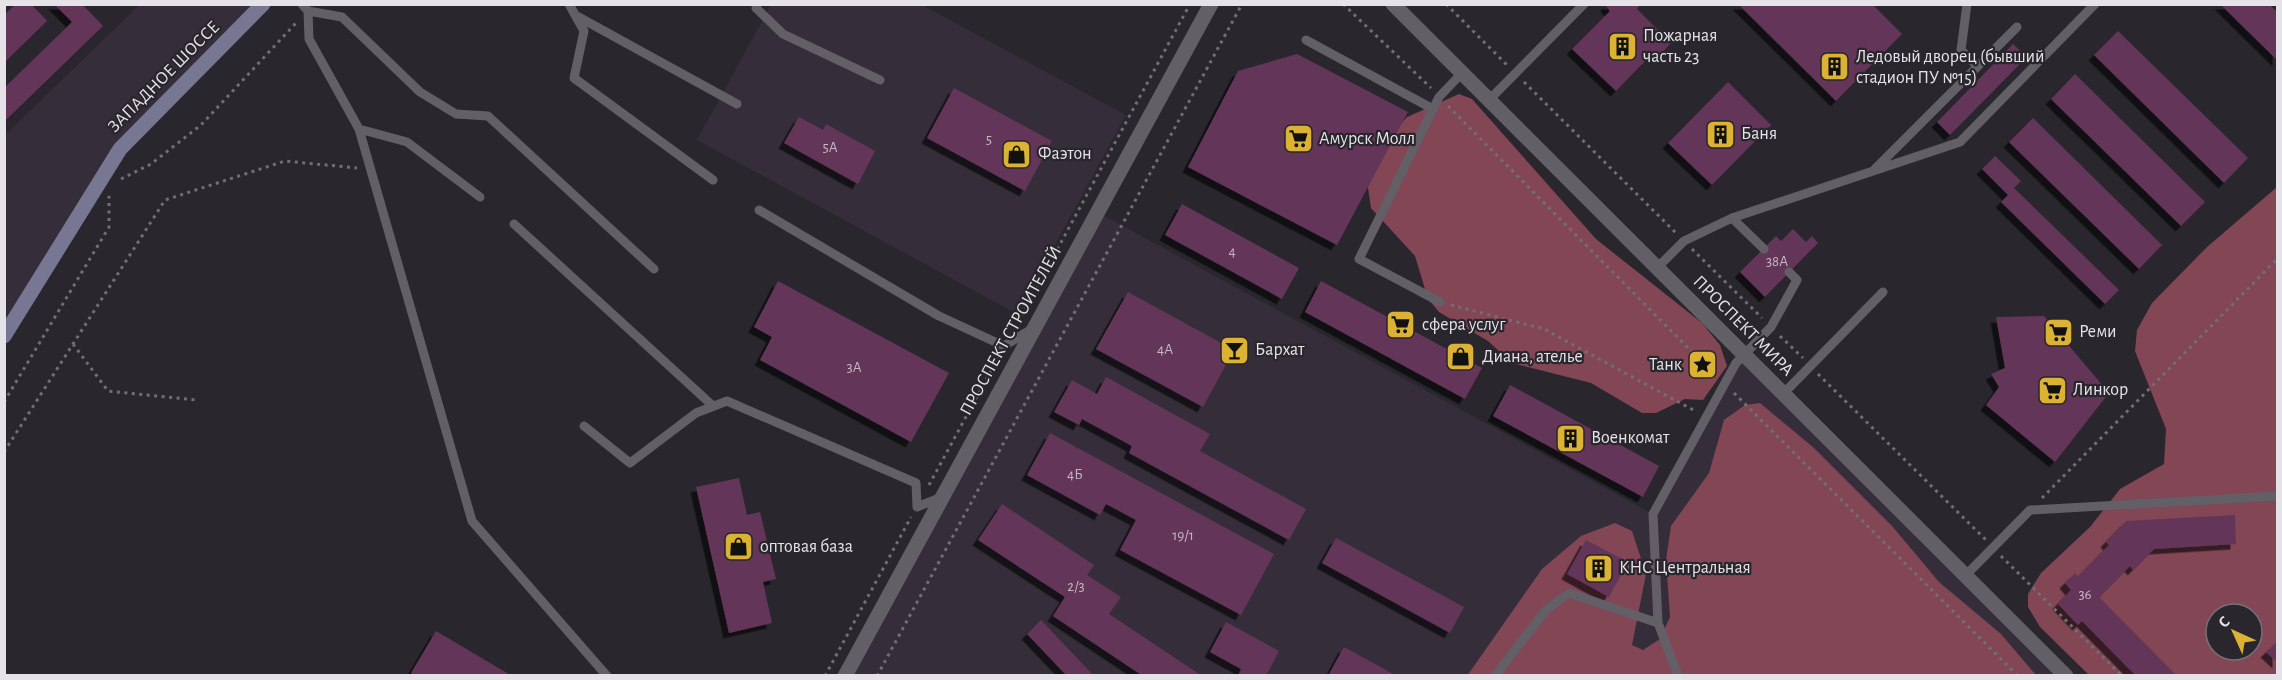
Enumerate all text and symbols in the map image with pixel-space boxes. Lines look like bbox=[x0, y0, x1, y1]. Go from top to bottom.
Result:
street label: ЗАПАДНОЕ ШОССЕ bbox=[105, 18, 223, 136]
place label: Пожарная часть 23 bbox=[1643, 27, 1718, 66]
building icon: Пожарная часть 23 bbox=[1606, 30, 1638, 62]
place label: Ледовый дворец (бывший cтадион ПУ №15) bbox=[1856, 47, 2045, 87]
building icon: Ледовый дворец (бывший cтадион ПУ №15) bbox=[1819, 51, 1851, 83]
building icon: Баня bbox=[1704, 118, 1736, 150]
supermarket icon: Амурск Молл bbox=[1282, 123, 1314, 155]
place label: Баня bbox=[1741, 125, 1777, 143]
place label: Амурск Молл bbox=[1319, 130, 1415, 148]
house number: 5 bbox=[986, 132, 992, 147]
shop icon: Фаэтон bbox=[1001, 138, 1033, 170]
house number: 5А bbox=[822, 140, 838, 155]
place label: Фаэтон bbox=[1038, 145, 1092, 163]
street label: ПРОСПЕКТ СТРОИТЕЛЕЙ bbox=[955, 242, 1065, 419]
house number: 4 bbox=[1228, 244, 1236, 259]
house number: 38А bbox=[1766, 254, 1788, 269]
street label: ПРОСПЕКТ МИРА bbox=[1689, 272, 1797, 380]
supermarket icon: сфера услуг bbox=[1385, 309, 1417, 341]
place label: сфера услуг bbox=[1422, 316, 1506, 334]
supermarket icon: Реми bbox=[2042, 316, 2074, 348]
place label: Реми bbox=[2079, 323, 2117, 341]
bar icon: Бархат bbox=[1218, 334, 1250, 366]
place label: Бархат bbox=[1255, 341, 1305, 359]
shop icon: Диана, ателье bbox=[1445, 341, 1477, 373]
house number: 4А bbox=[1157, 342, 1173, 357]
place label: Диана, ателье bbox=[1482, 348, 1583, 366]
place icon: Танк bbox=[1687, 349, 1719, 381]
place label: Танк bbox=[1649, 356, 1683, 374]
house number: 3А bbox=[846, 360, 862, 375]
supermarket icon: Линкор bbox=[2036, 374, 2068, 406]
place label: Линкор bbox=[2073, 381, 2128, 399]
building icon: Военкомат bbox=[1554, 422, 1586, 454]
place label: Военкомат bbox=[1591, 429, 1670, 447]
house number: 4Б bbox=[1067, 467, 1083, 482]
house number: 19/1 bbox=[1172, 528, 1194, 543]
shop icon: оптовая база bbox=[723, 531, 755, 563]
place label: оптовая база bbox=[760, 537, 853, 556]
building icon: КНС Центральная bbox=[1582, 552, 1614, 584]
place label: КНС Центральная bbox=[1619, 559, 1751, 577]
house number: 2/3 bbox=[1067, 579, 1085, 594]
house number: 36 bbox=[2078, 587, 2092, 602]
north arrow bbox=[2204, 602, 2264, 662]
text: С bbox=[2215, 613, 2233, 631]

